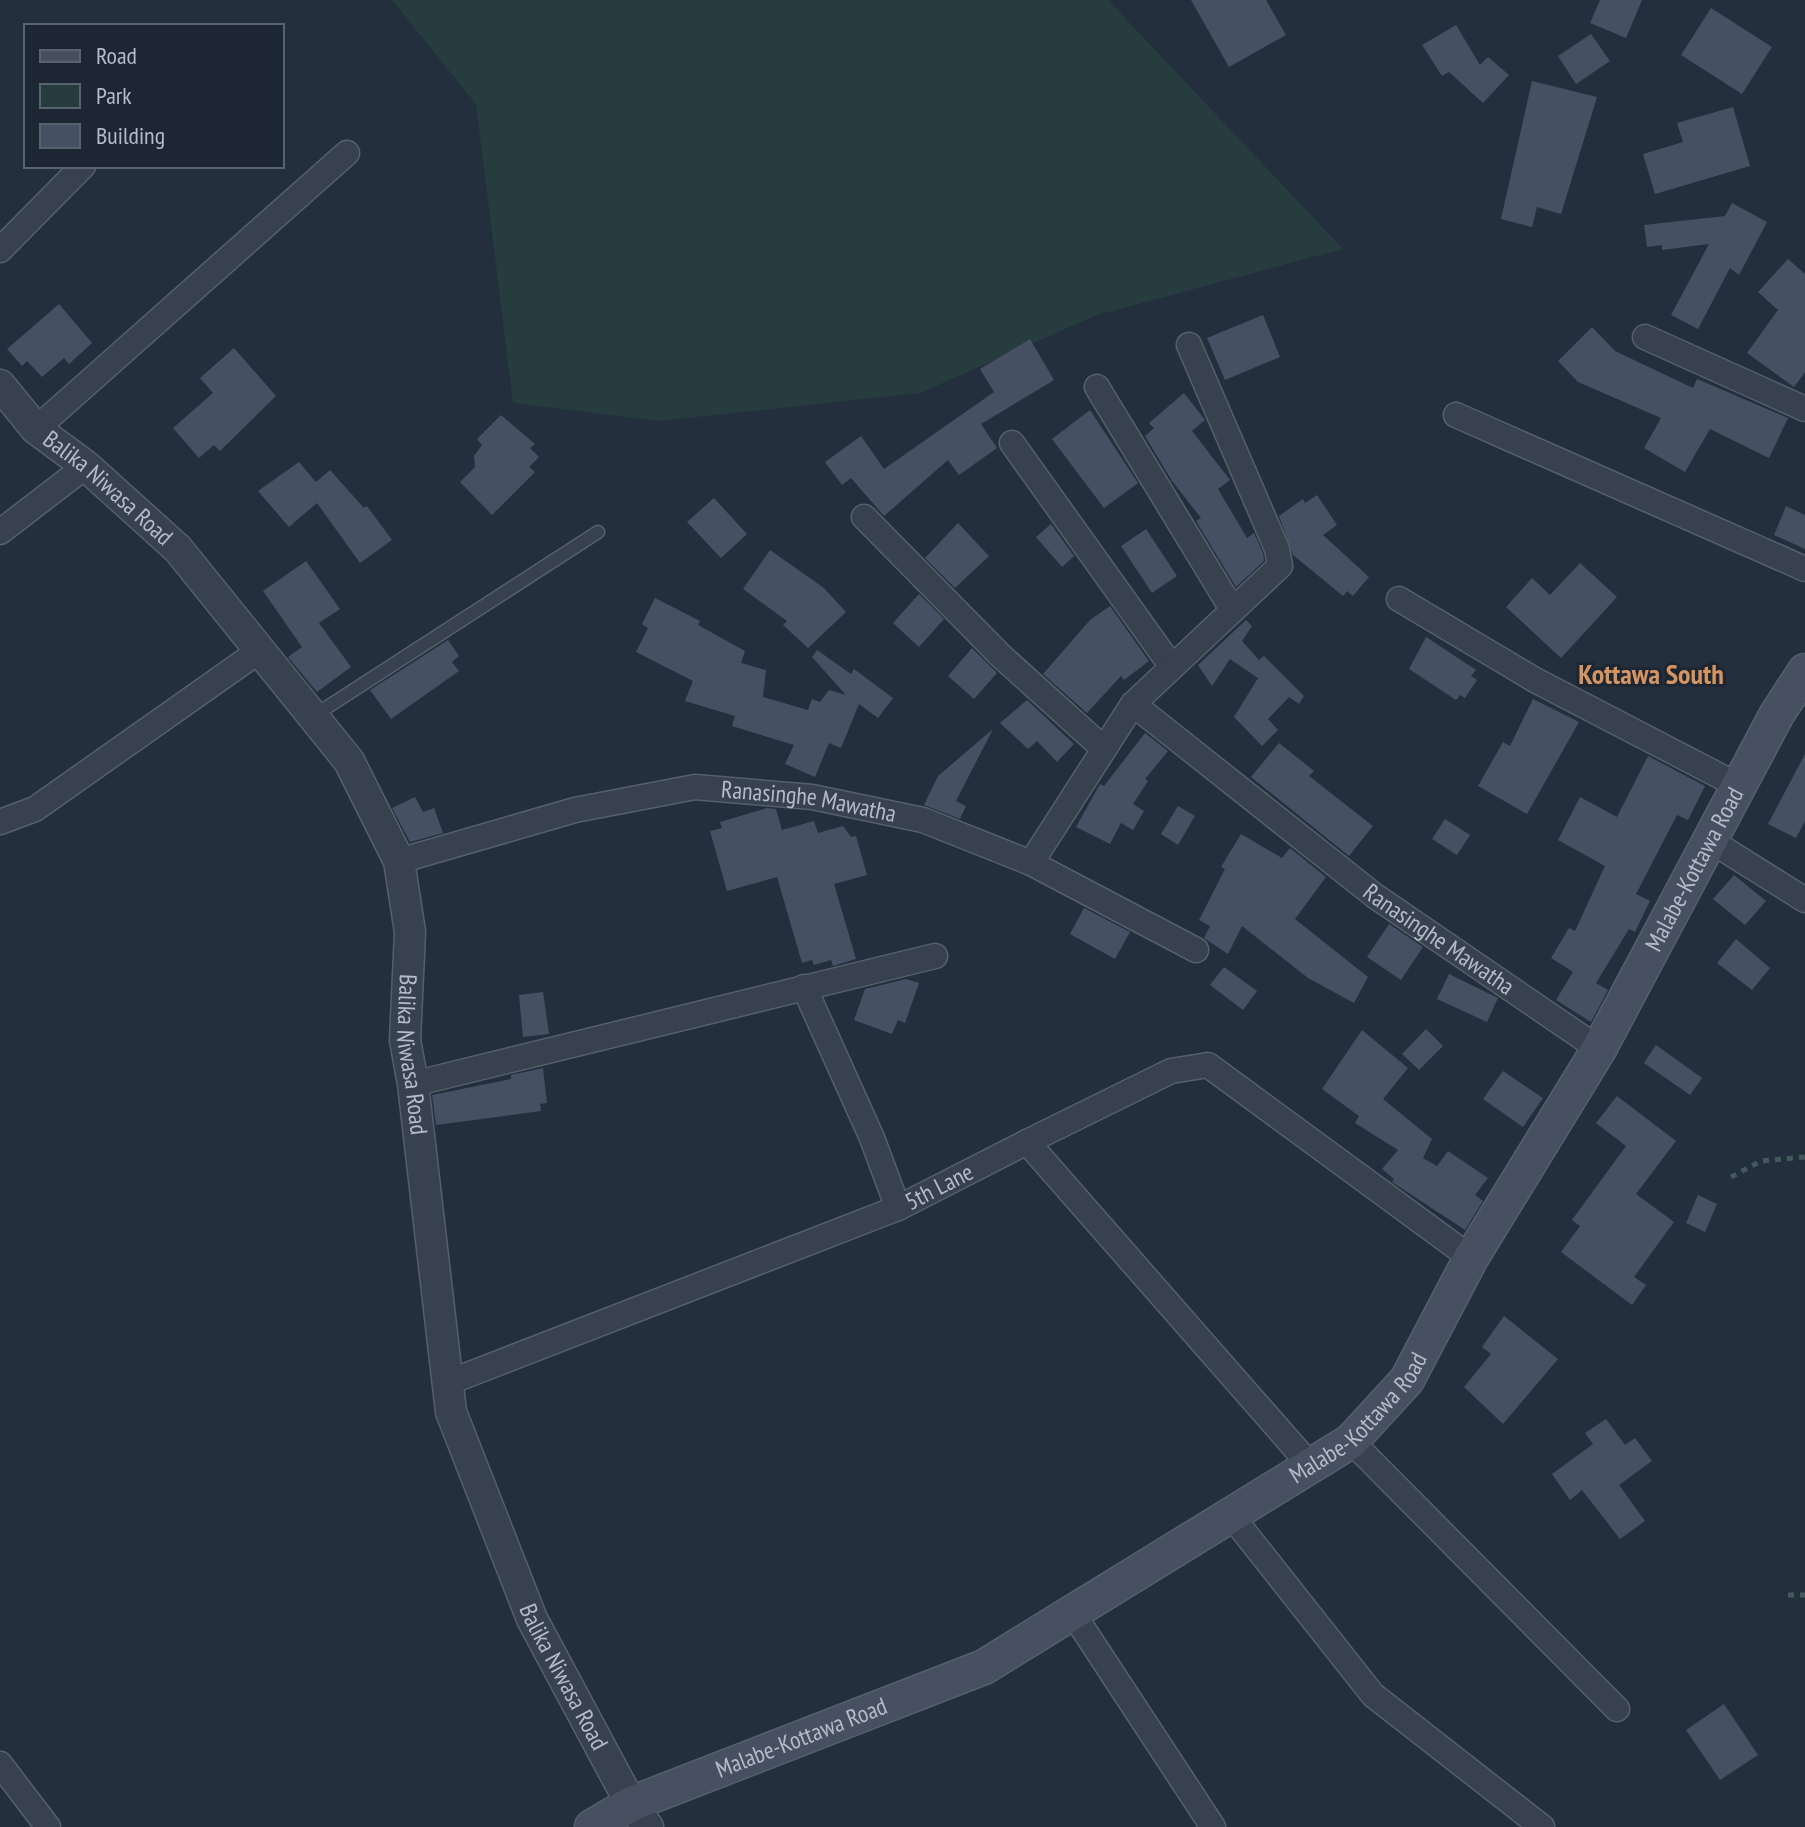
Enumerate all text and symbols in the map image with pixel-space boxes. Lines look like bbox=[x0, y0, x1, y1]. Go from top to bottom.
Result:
legend bbox=[24, 24, 284, 168]
text: Road bbox=[96, 40, 137, 71]
text: Park bbox=[96, 80, 132, 111]
text: Building bbox=[96, 120, 165, 151]
street label: Balika Niwasa Road bbox=[37, 424, 180, 552]
district label: Kottawa South bbox=[1578, 655, 1724, 692]
street label: Ranasinghe Mawatha bbox=[720, 773, 899, 829]
street label: Malabe-Kottawa Road bbox=[1638, 782, 1750, 957]
street label: Ranasinghe Mawatha bbox=[1357, 876, 1521, 1002]
street label: Balika Niwasa Road bbox=[390, 974, 435, 1136]
street label: 5th Lane bbox=[899, 1156, 978, 1217]
street label: Malabe-Kottawa Road bbox=[1283, 1347, 1434, 1490]
street label: Balika Niwasa Road bbox=[513, 1599, 615, 1755]
street label: Malabe-Kottawa Road bbox=[711, 1690, 891, 1785]

